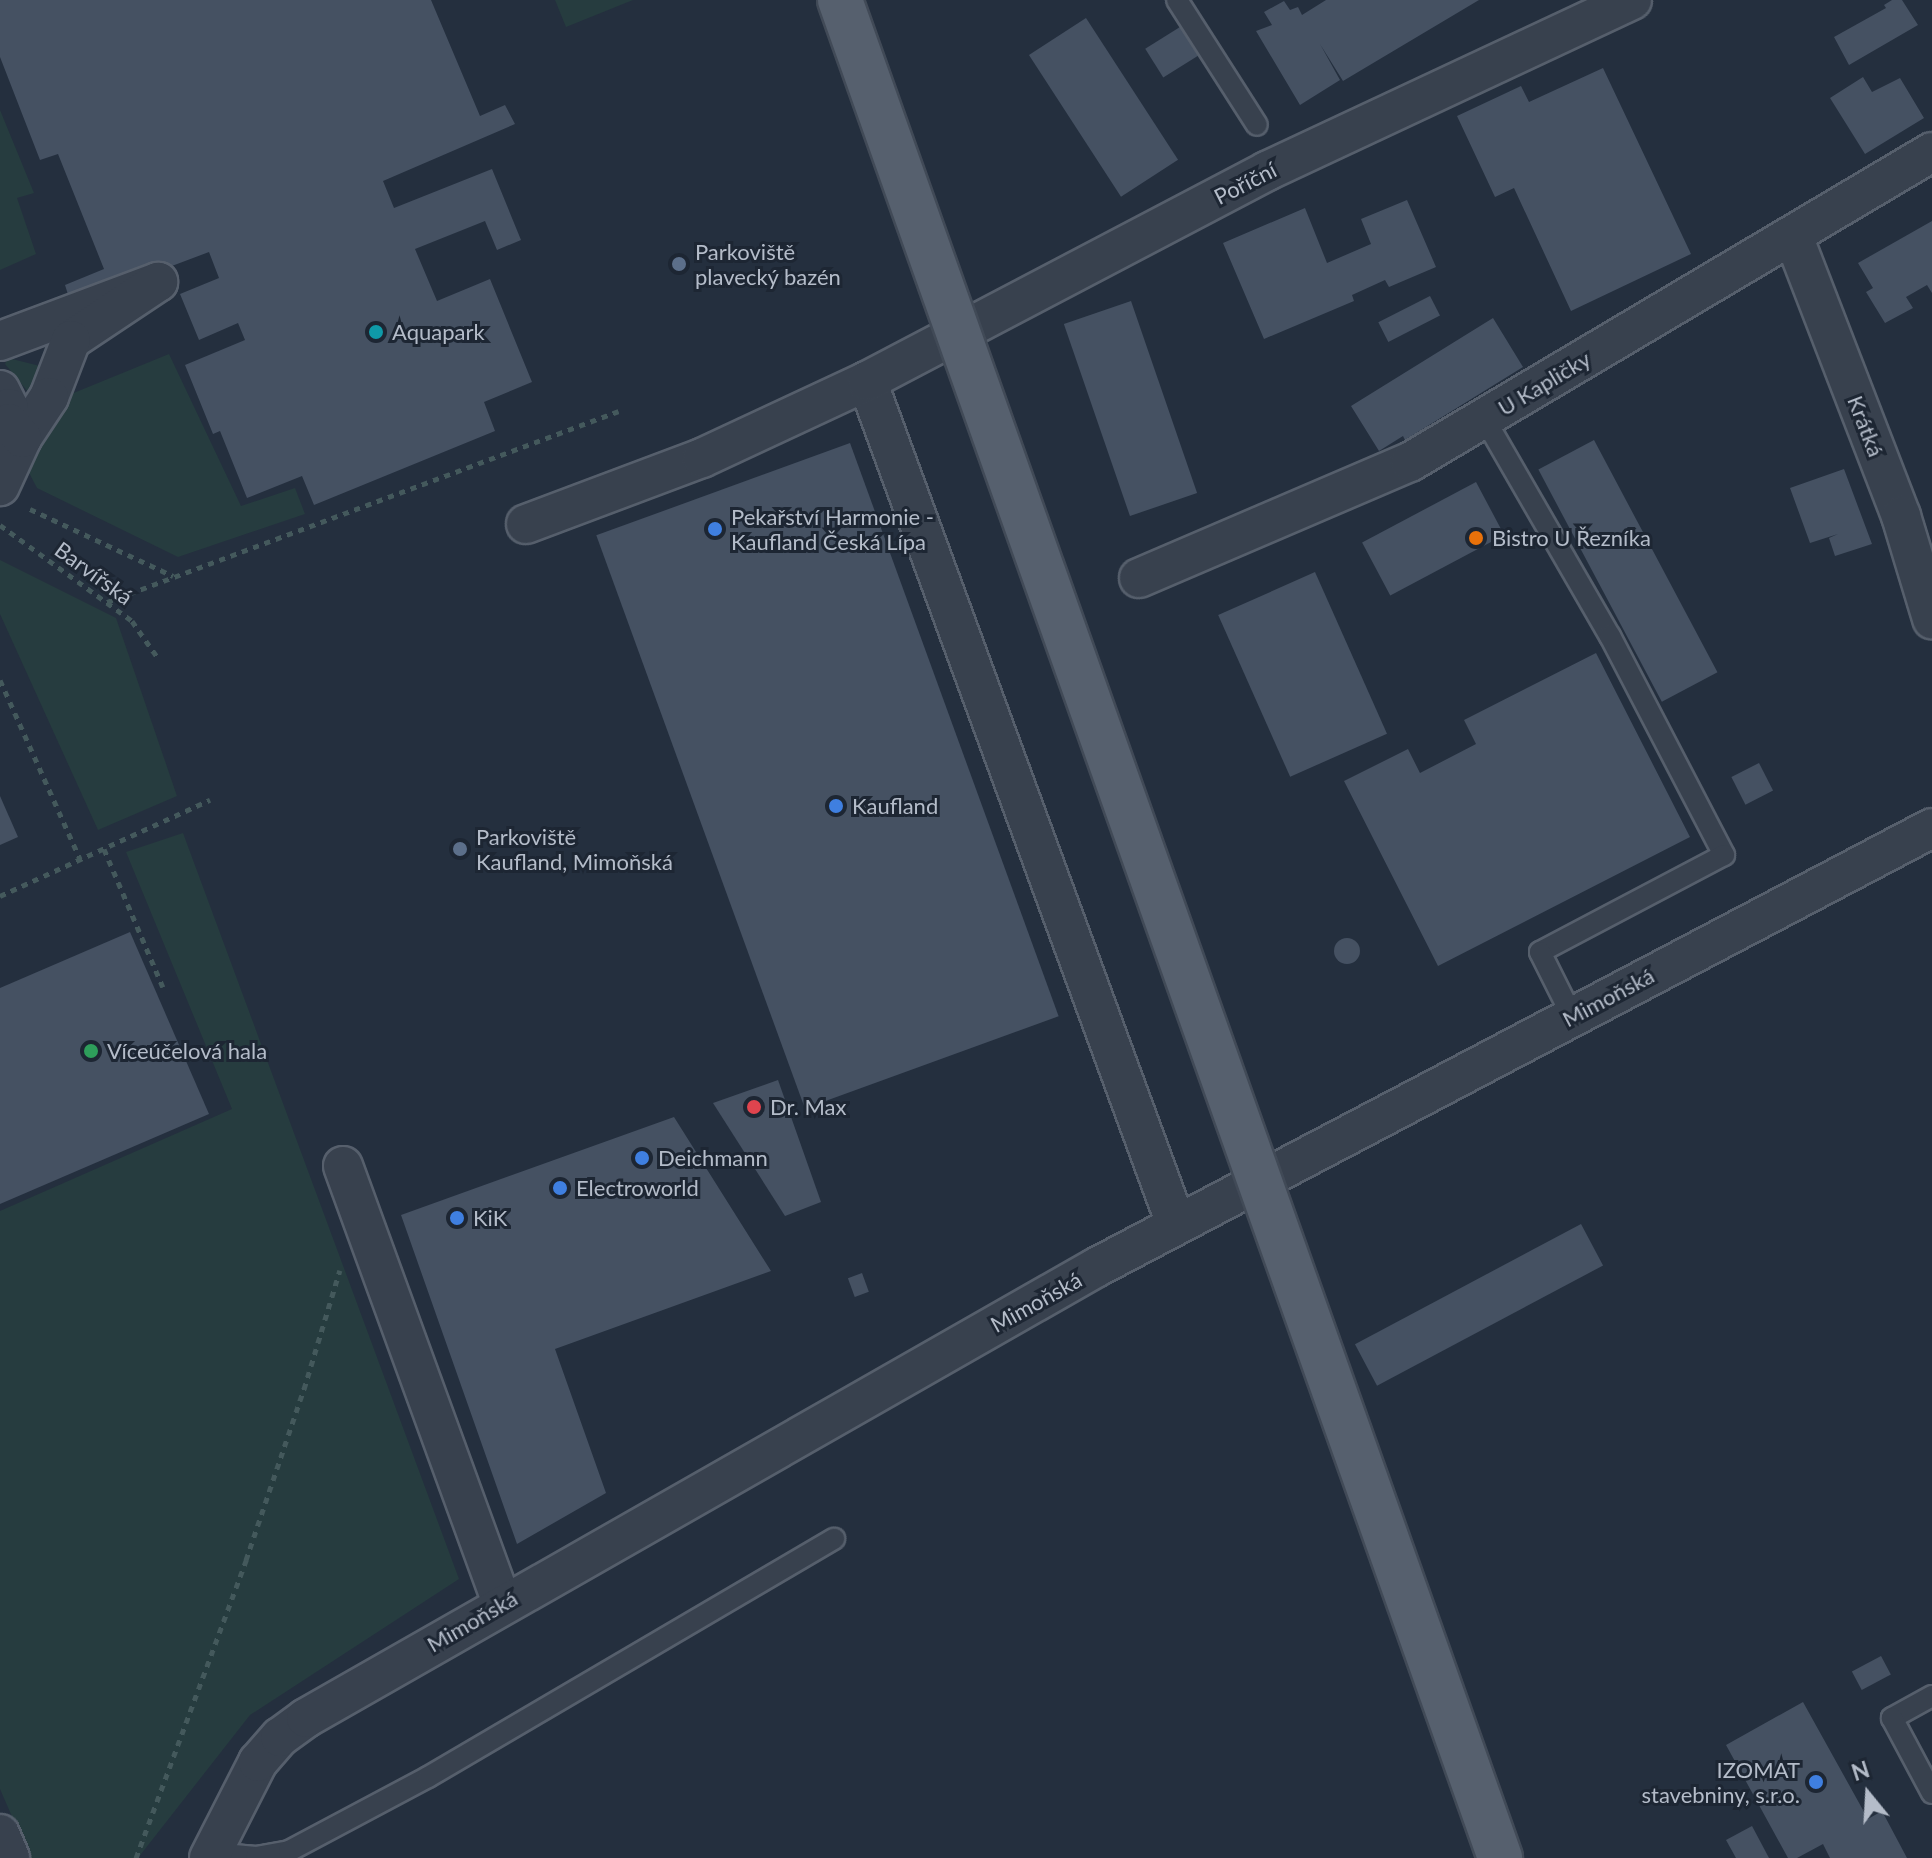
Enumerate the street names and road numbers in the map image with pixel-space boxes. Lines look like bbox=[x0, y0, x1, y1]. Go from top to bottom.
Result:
street label: Poříční bbox=[1209, 156, 1281, 210]
street label: U Kapličky bbox=[1493, 345, 1595, 421]
street label: Krátká bbox=[1842, 392, 1890, 460]
street label: Barvířská bbox=[50, 536, 138, 610]
street label: Mimoňská bbox=[1558, 962, 1658, 1032]
street label: Mimoňská bbox=[986, 1266, 1086, 1338]
street label: Mimoňská bbox=[422, 1585, 522, 1657]

